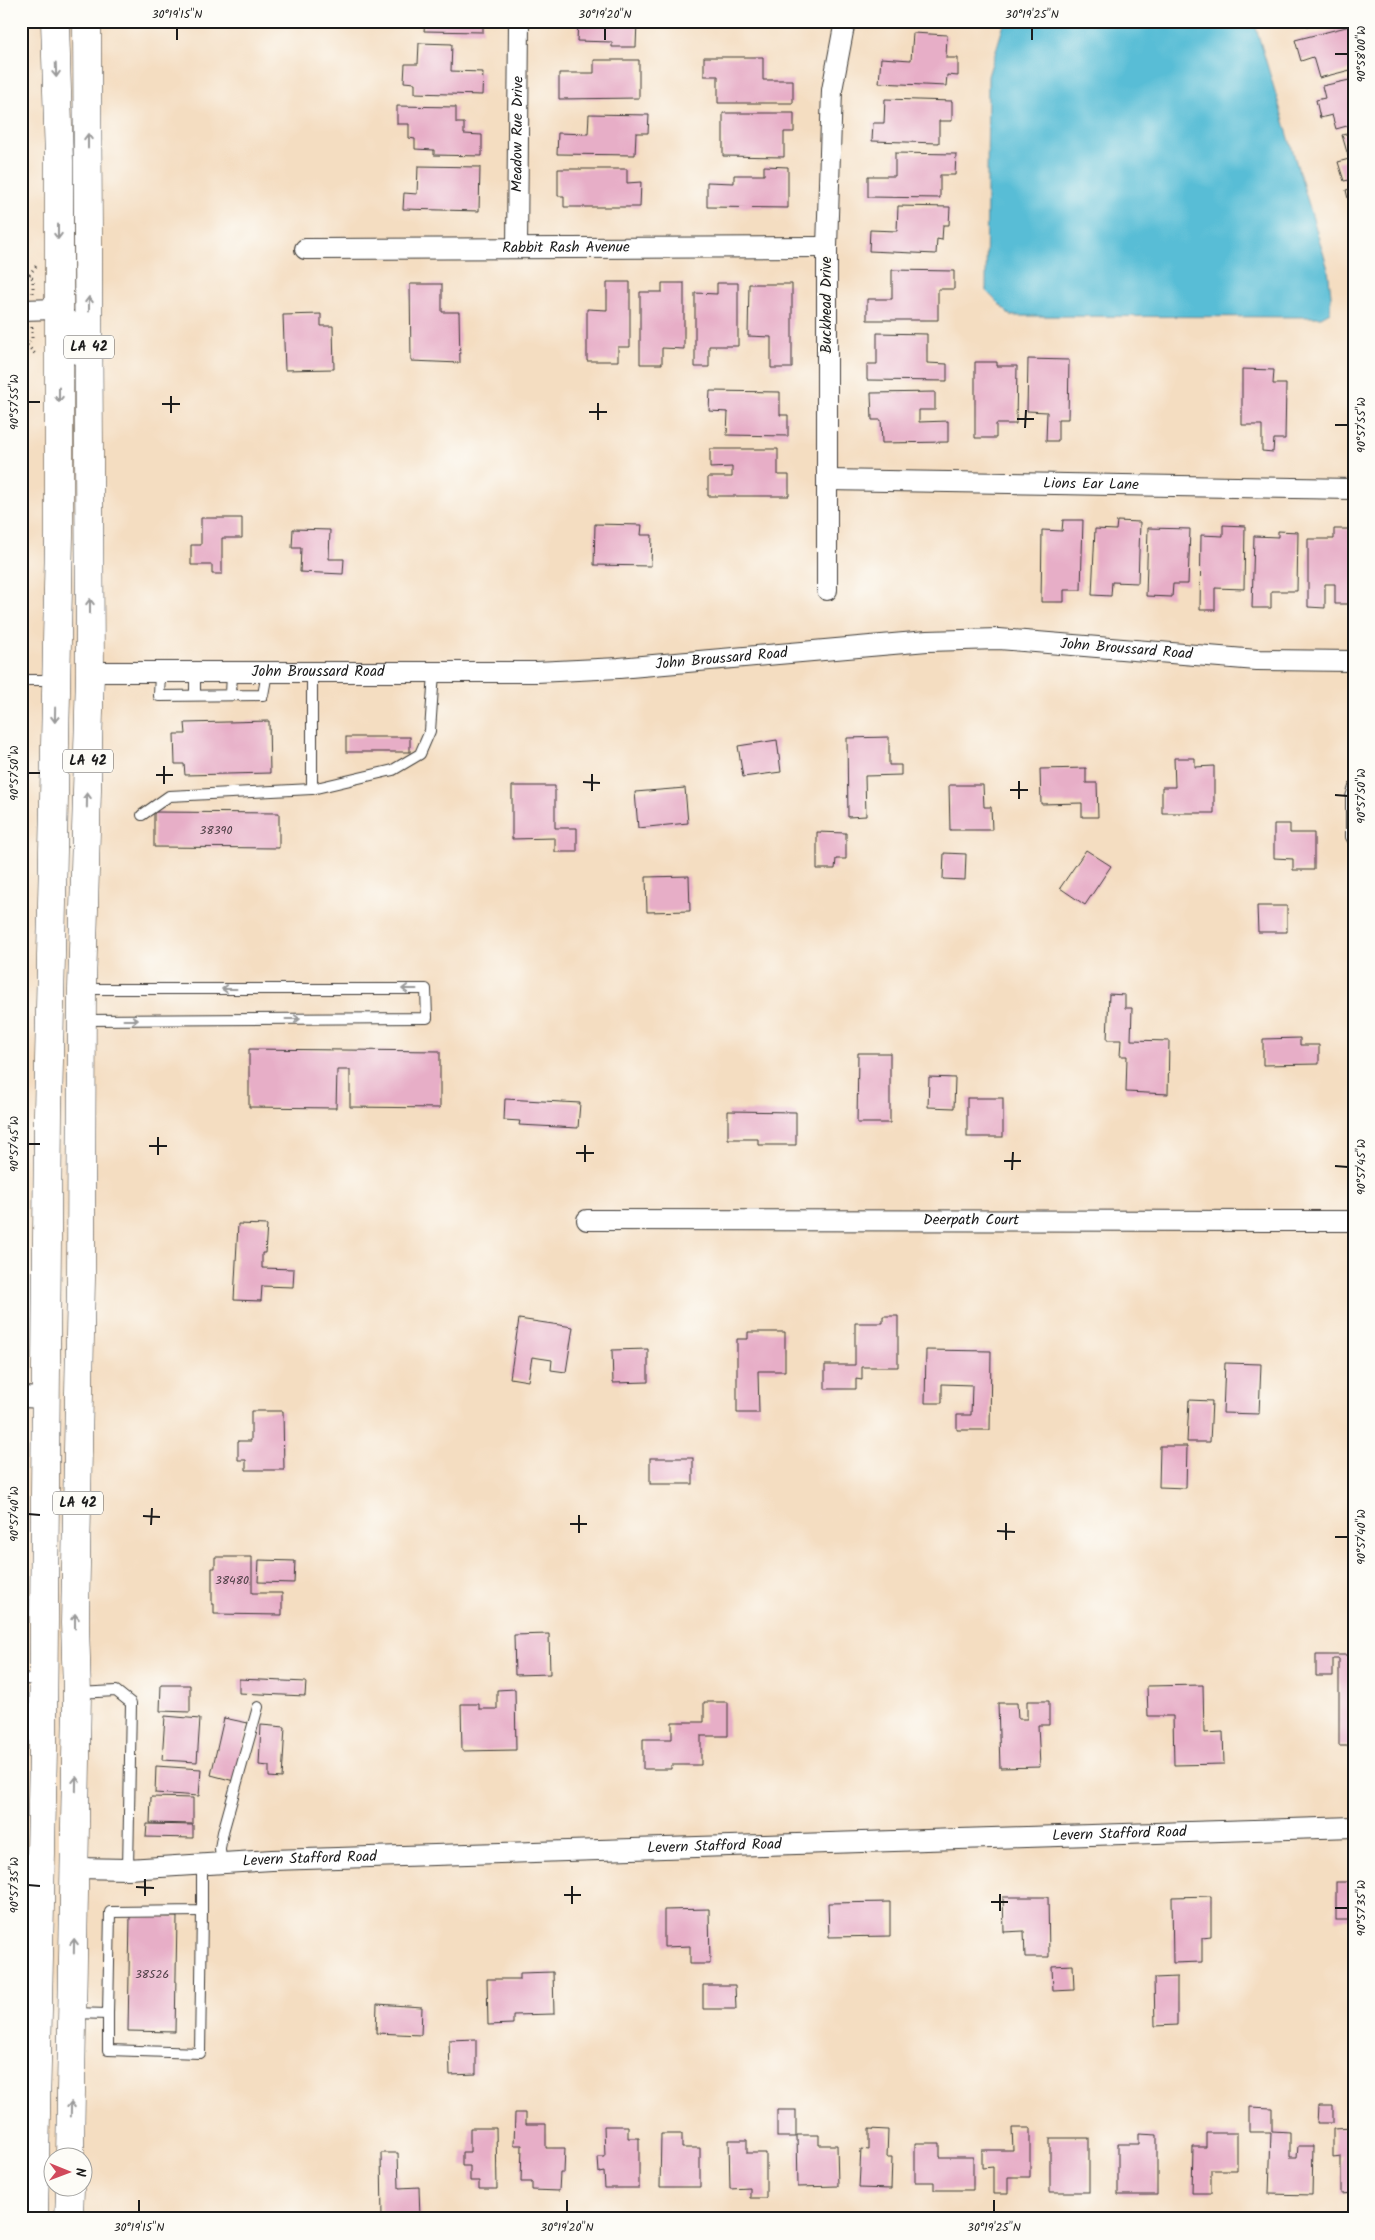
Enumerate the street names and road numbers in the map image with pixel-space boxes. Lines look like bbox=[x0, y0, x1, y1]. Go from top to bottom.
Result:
street label: Meadow Rue Drive bbox=[505, 76, 531, 192]
street label: Rabbit Rash Avenue bbox=[502, 236, 630, 260]
street label: Buckhead Drive bbox=[815, 256, 839, 354]
road number: LA 42 bbox=[64, 336, 114, 358]
street label: Lions Ear Lane bbox=[1043, 472, 1139, 497]
street label: John Broussard Road bbox=[1059, 632, 1194, 667]
street label: John Broussard Road bbox=[654, 641, 789, 677]
street label: John Broussard Road bbox=[252, 660, 385, 684]
road number: LA 42 bbox=[63, 749, 113, 772]
street label: Deerpath Court bbox=[923, 1208, 1019, 1233]
road number: LA 42 bbox=[53, 1492, 103, 1515]
street label: Levern Stafford Road bbox=[1052, 1820, 1187, 1848]
street label: Levern Stafford Road bbox=[647, 1832, 783, 1861]
street label: Levern Stafford Road bbox=[242, 1845, 378, 1874]

